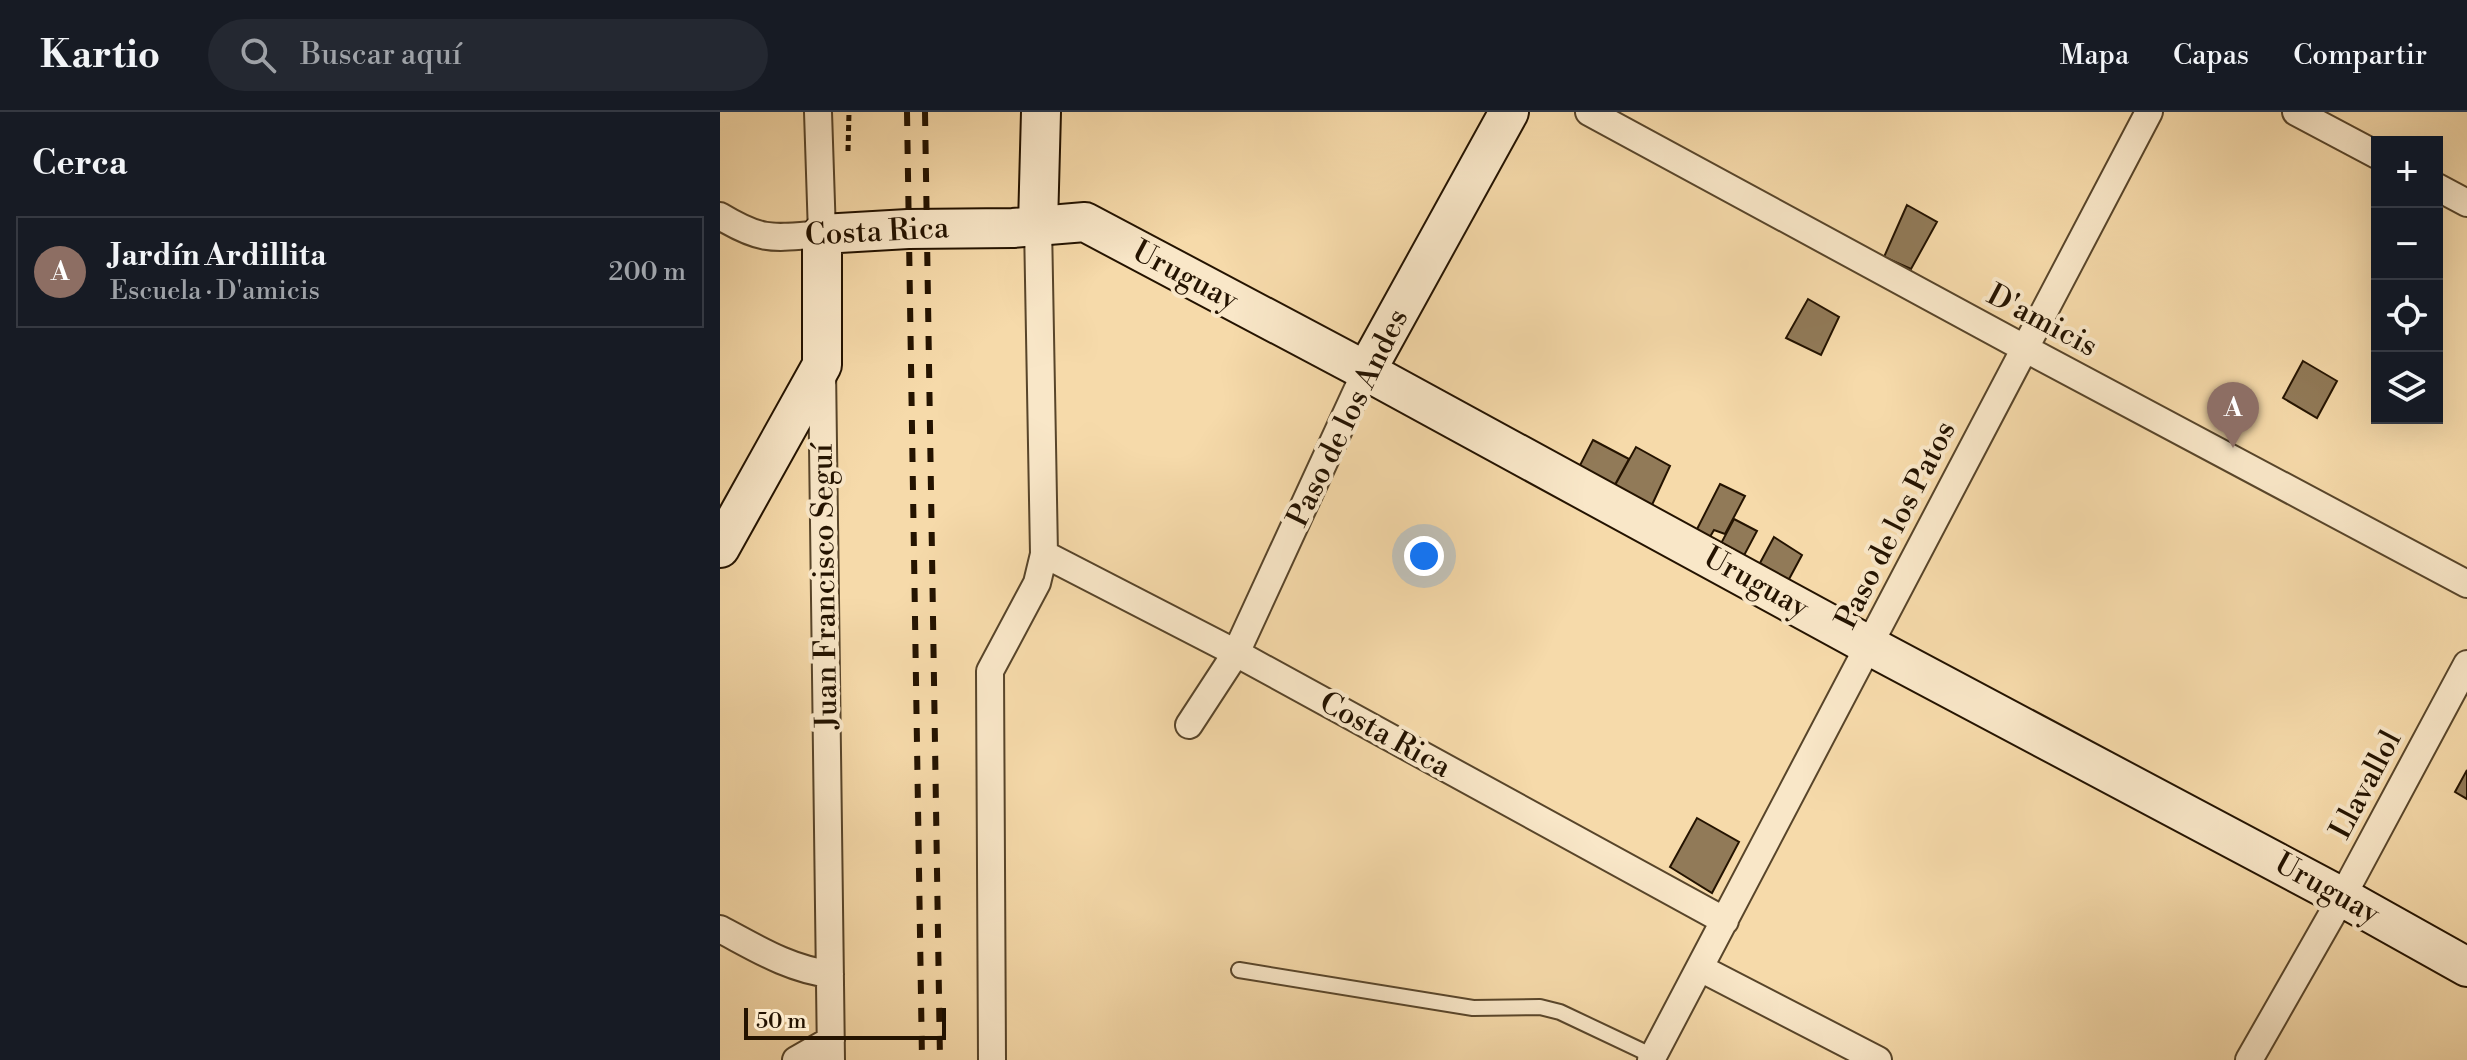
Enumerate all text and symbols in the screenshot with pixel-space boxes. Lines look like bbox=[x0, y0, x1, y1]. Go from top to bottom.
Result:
search box bbox=[208, 19, 768, 91]
text: Kartio bbox=[40, 32, 160, 79]
icon: search bbox=[236, 33, 280, 77]
text: Buscar aquí bbox=[300, 36, 462, 74]
text: Mapa bbox=[2060, 38, 2129, 73]
text: Capas bbox=[2173, 38, 2249, 73]
text: Compartir bbox=[2293, 38, 2427, 73]
map controls bbox=[2371, 136, 2443, 424]
button: + bbox=[2371, 136, 2443, 208]
text: Cerca bbox=[32, 143, 127, 185]
button: − bbox=[2371, 208, 2443, 280]
street label: Costa Rica bbox=[804, 209, 951, 255]
street label: Uruguay bbox=[1125, 232, 1245, 320]
text: Jardín Ardillita bbox=[110, 237, 327, 275]
text: A bbox=[51, 256, 69, 288]
text: 200 m bbox=[609, 256, 686, 288]
text: Escuela · D'amicis bbox=[110, 275, 320, 307]
street label: D'amicis bbox=[1980, 276, 2104, 366]
button: locate bbox=[2371, 280, 2443, 352]
street label: Paso de los Andes bbox=[1279, 303, 1417, 533]
button: layers bbox=[2371, 352, 2443, 424]
pin: A bbox=[2207, 382, 2259, 448]
street label: Paso de los Patos bbox=[1827, 415, 1965, 635]
street label: Juan Francisco Seguí bbox=[803, 442, 847, 730]
your location bbox=[1404, 536, 1444, 576]
street label: Uruguay bbox=[1697, 539, 1816, 628]
street label: Costa Rica bbox=[1313, 683, 1458, 787]
street label: Llavallol bbox=[2322, 724, 2410, 846]
street label: Uruguay bbox=[2268, 845, 2387, 934]
scale bar bbox=[744, 1004, 946, 1040]
text: 50 m bbox=[756, 1008, 807, 1035]

